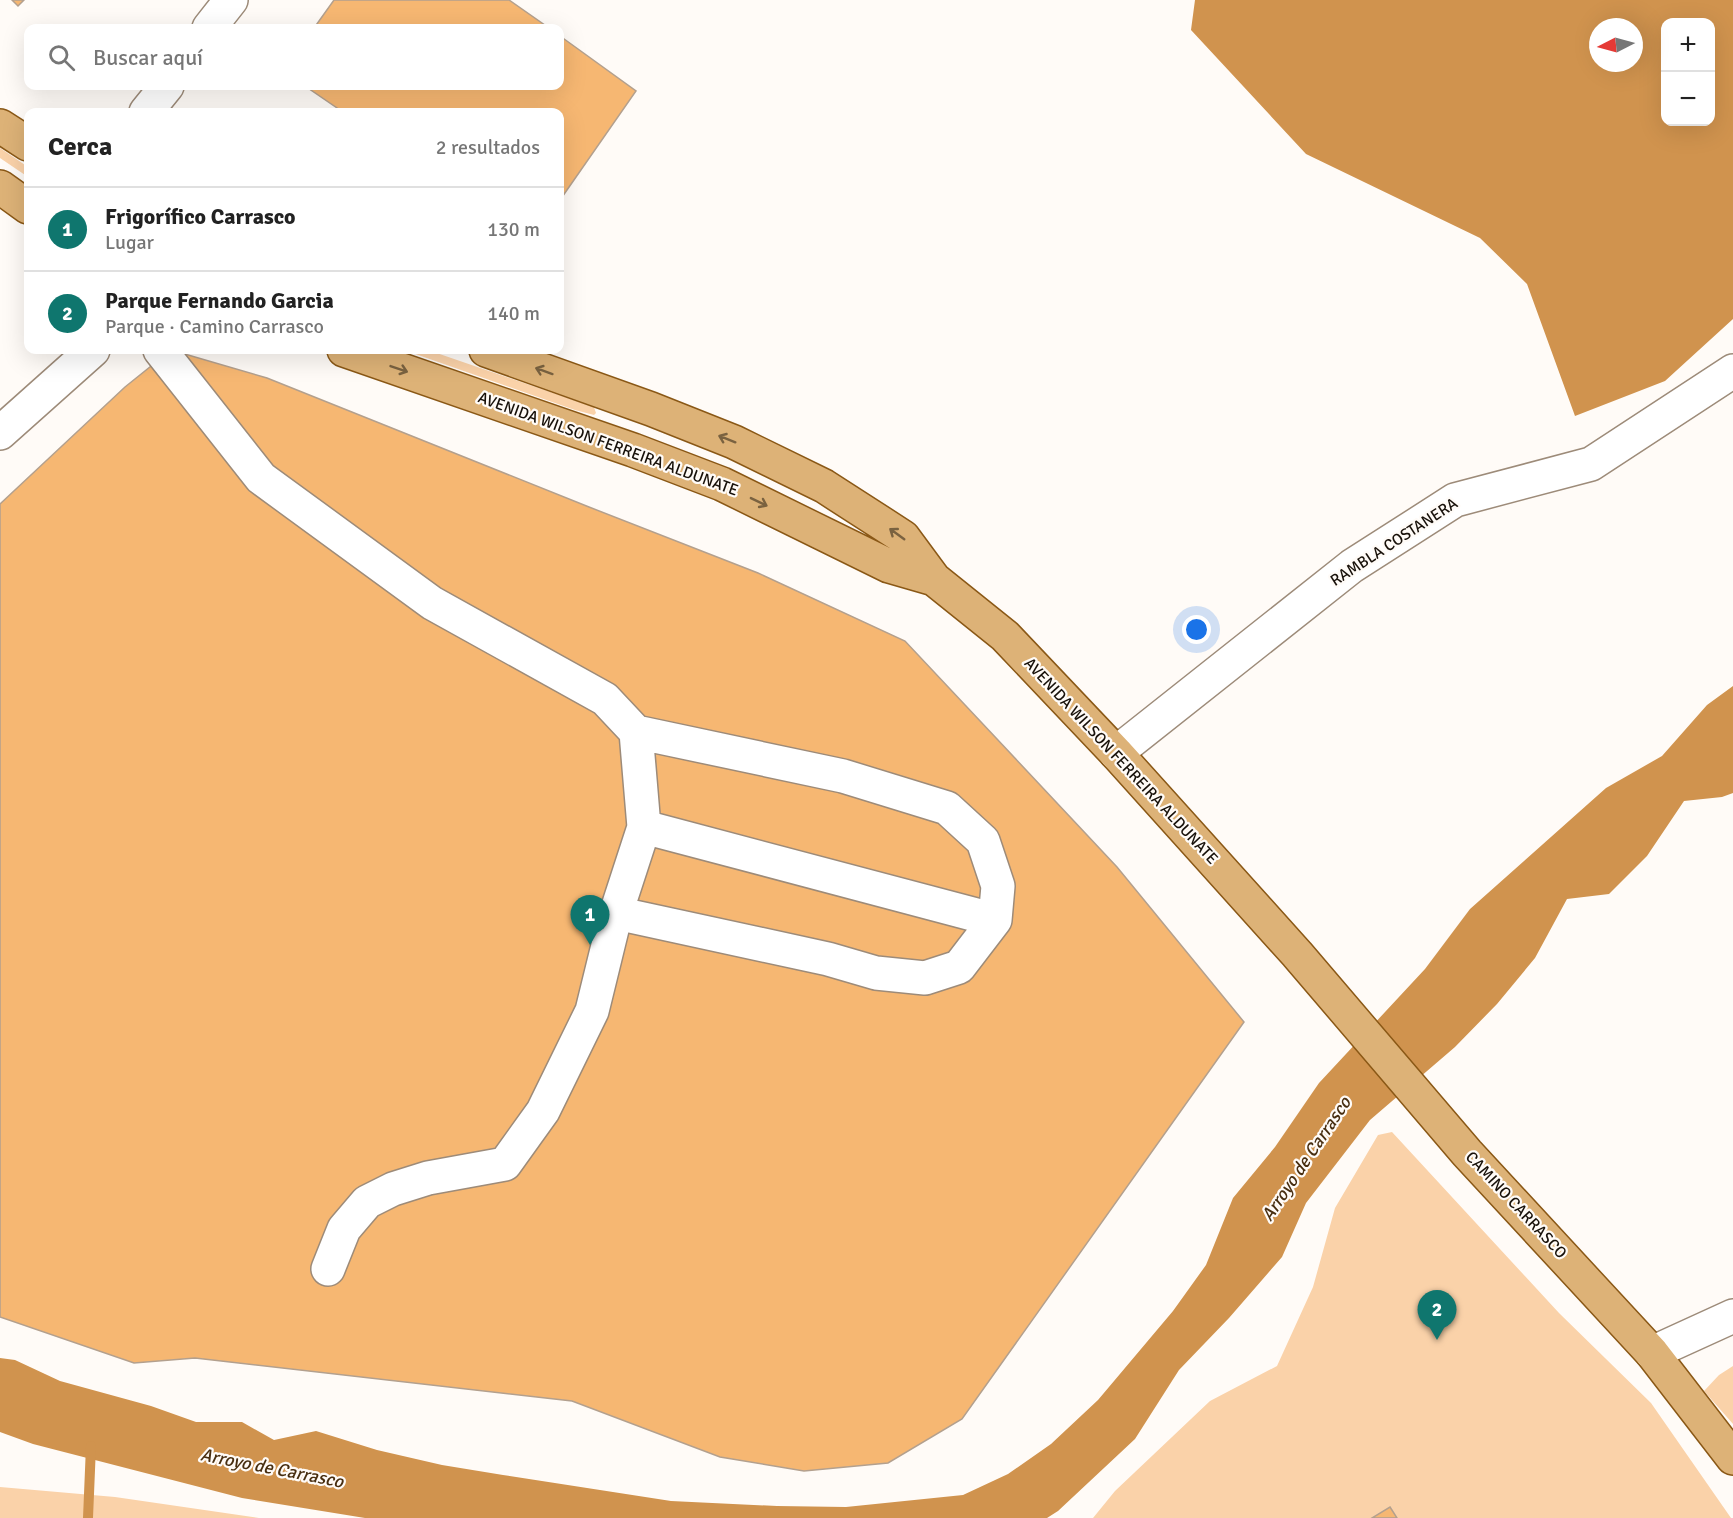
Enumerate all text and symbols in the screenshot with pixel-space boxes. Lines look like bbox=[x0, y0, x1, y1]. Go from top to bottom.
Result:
north arrow bbox=[1589, 18, 1643, 72]
map controls bbox=[1661, 18, 1715, 126]
button: + bbox=[1661, 18, 1715, 72]
search box bbox=[24, 24, 564, 90]
icon: search bbox=[45, 41, 78, 74]
text: Buscar aquí bbox=[93, 44, 203, 71]
button: − bbox=[1661, 72, 1715, 126]
text: Cerca bbox=[48, 131, 112, 163]
text: 2 resultados bbox=[436, 135, 540, 160]
text: Frigorífico Carrasco bbox=[105, 203, 296, 230]
text: 1 bbox=[62, 217, 73, 242]
text: 130 m bbox=[487, 217, 540, 242]
text: Lugar bbox=[105, 230, 154, 255]
text: Parque Fernando Garcia bbox=[105, 287, 334, 314]
text: 2 bbox=[62, 301, 73, 326]
text: 140 m bbox=[487, 301, 540, 326]
text: Parque · Camino Carrasco bbox=[105, 314, 324, 339]
one-way arrow bbox=[389, 364, 408, 375]
one-way arrow bbox=[536, 364, 554, 375]
street label: AVENIDA WILSON FERREIRA ALDUNATE bbox=[475, 388, 741, 500]
one-way arrow bbox=[718, 433, 737, 444]
street label: RAMBLA COSTANERA bbox=[1326, 493, 1462, 591]
one-way arrow bbox=[750, 496, 767, 508]
one-way arrow bbox=[889, 528, 905, 541]
your location bbox=[1182, 615, 1211, 644]
street label: AVENIDA WILSON FERREIRA ALDUNATE bbox=[1020, 653, 1222, 869]
pin: 1 bbox=[570, 896, 610, 945]
water label: Arroyo de Carrasco bbox=[1256, 1091, 1357, 1225]
street label: CAMINO CARRASCO bbox=[1461, 1147, 1571, 1263]
pin: 2 bbox=[1418, 1290, 1456, 1340]
water label: Arroyo de Carrasco bbox=[199, 1443, 347, 1493]

